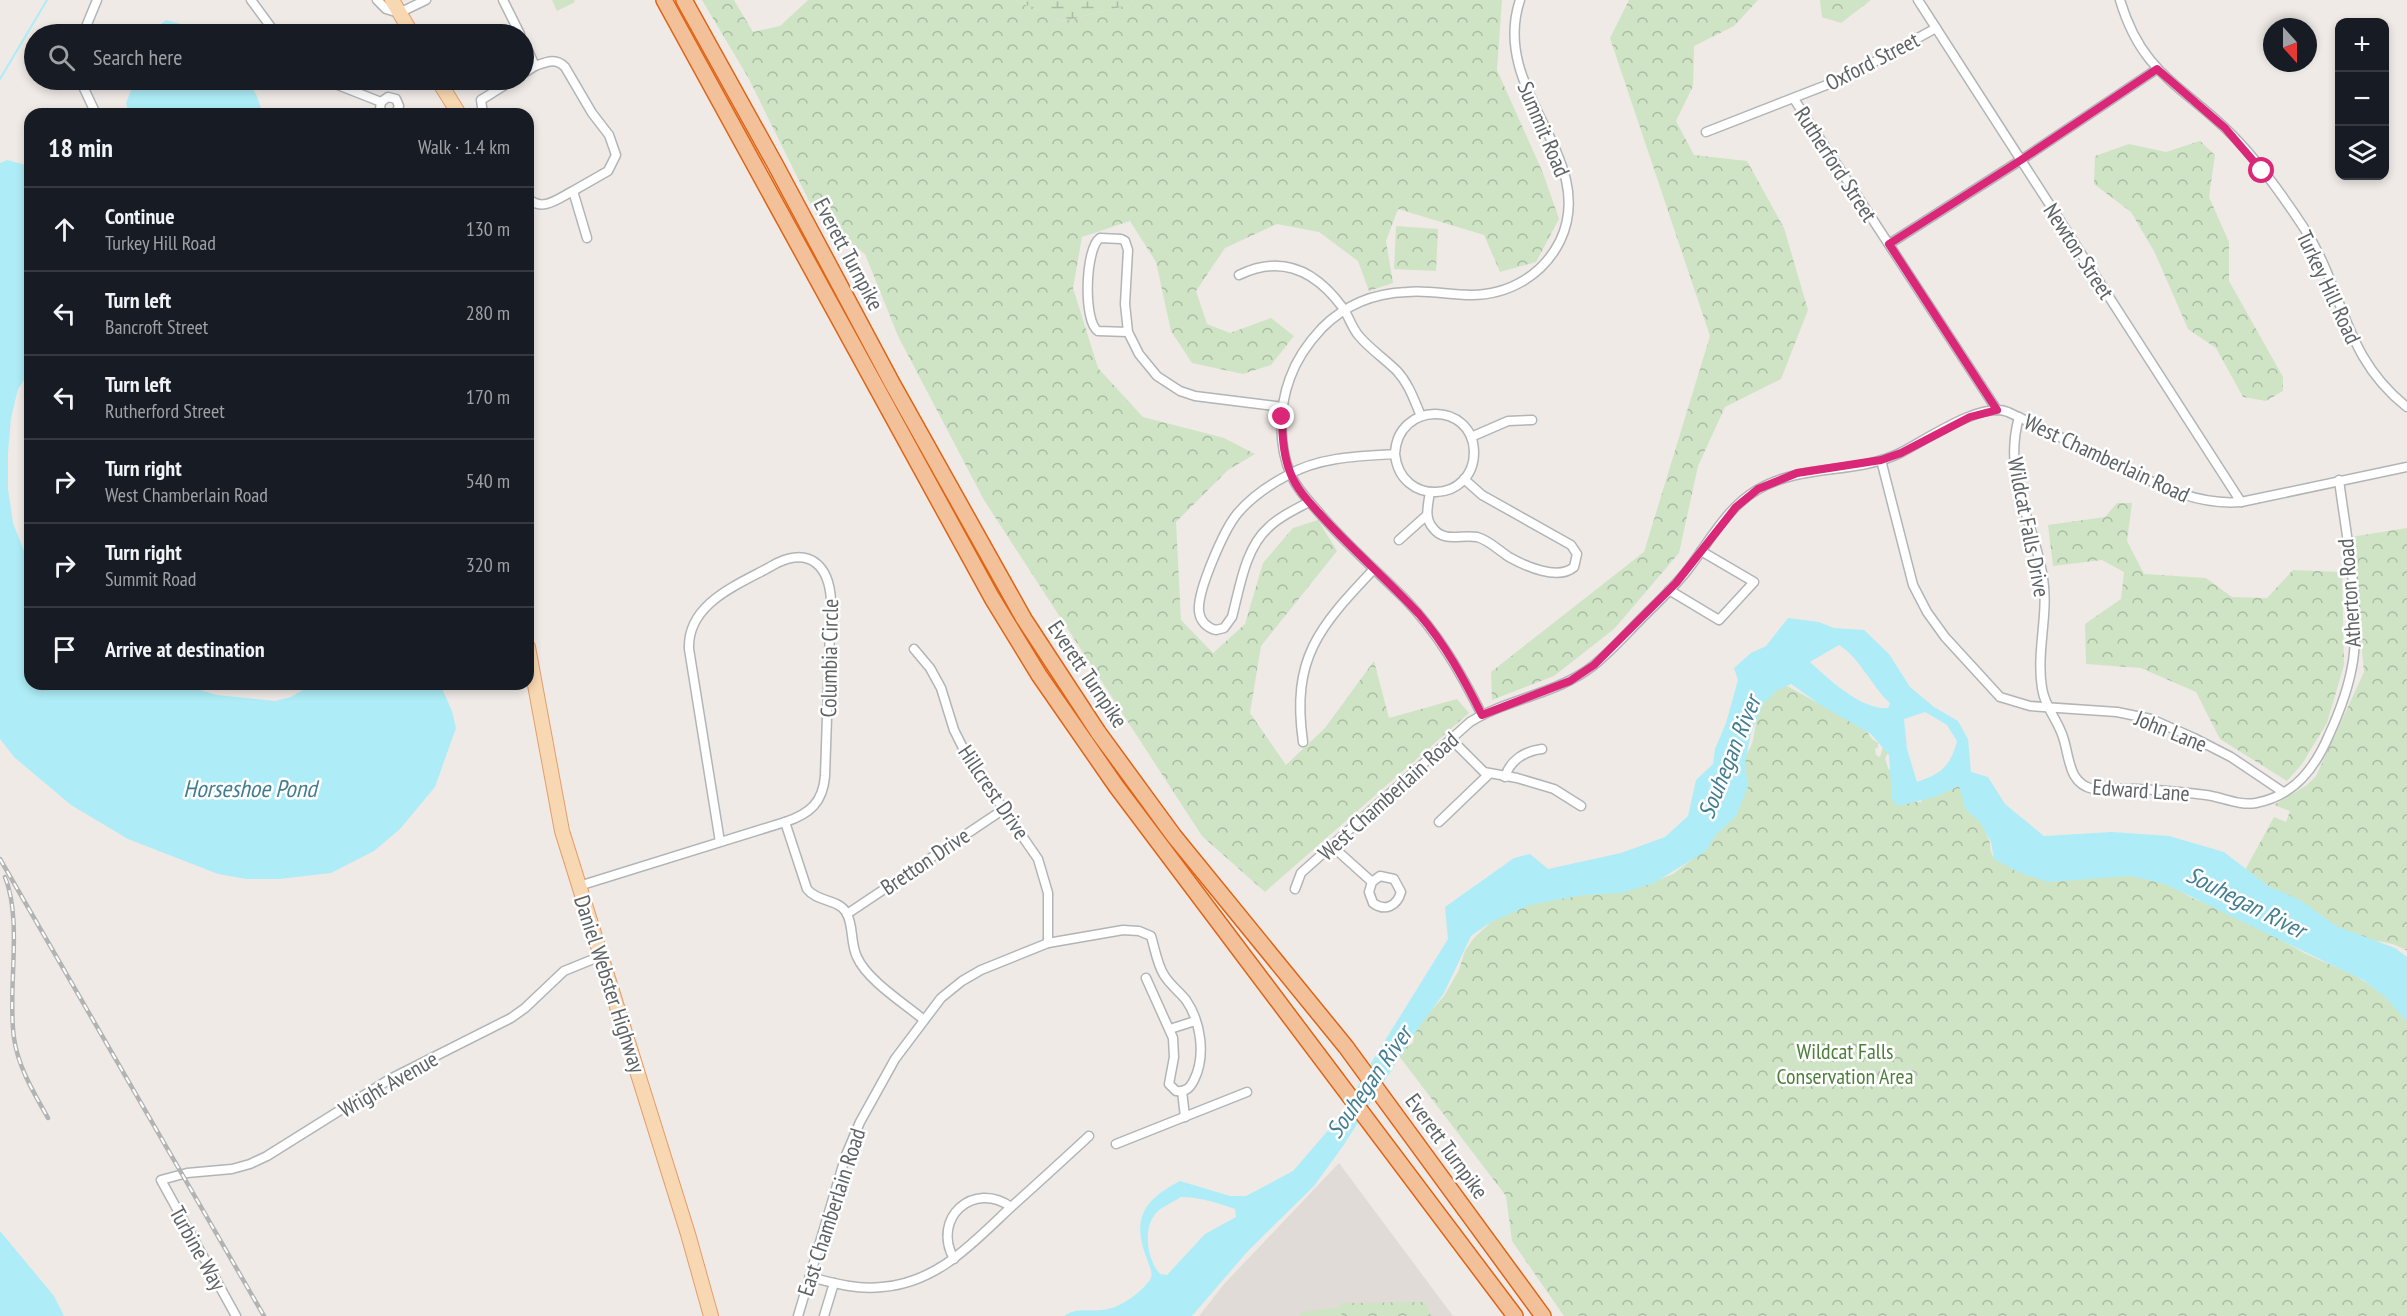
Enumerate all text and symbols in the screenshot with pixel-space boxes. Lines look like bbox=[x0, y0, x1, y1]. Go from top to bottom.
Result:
north arrow bbox=[2263, 18, 2317, 72]
map controls bbox=[2335, 18, 2389, 180]
button: + bbox=[2335, 18, 2389, 72]
search box bbox=[24, 24, 534, 90]
street label: Oxford Street bbox=[1820, 26, 1924, 96]
icon: search bbox=[45, 41, 78, 74]
text: Search here bbox=[93, 43, 182, 71]
button: − bbox=[2335, 72, 2389, 126]
street label: Summit Road bbox=[1511, 77, 1577, 181]
street label: Rutherford Street bbox=[1788, 101, 1884, 227]
button: layers bbox=[2335, 126, 2389, 180]
text: 18 min bbox=[48, 131, 113, 164]
text: Walk · 1.4 km bbox=[418, 134, 510, 160]
route start bbox=[2248, 157, 2274, 183]
street label: Everett Turnpike bbox=[808, 193, 890, 315]
street label: Newton Street bbox=[2038, 198, 2120, 304]
text: Continue bbox=[105, 202, 175, 230]
icon: ahead bbox=[48, 213, 81, 246]
text: 130 m bbox=[466, 216, 510, 242]
street label: Turkey Hill Road bbox=[2291, 226, 2367, 348]
text: Turkey Hill Road bbox=[105, 230, 216, 256]
text: Turn left bbox=[105, 286, 171, 314]
icon: left bbox=[48, 297, 81, 330]
text: 280 m bbox=[466, 300, 510, 326]
text: Bancroft Street bbox=[105, 314, 208, 340]
text: Turn left bbox=[105, 370, 171, 398]
icon: left bbox=[48, 381, 81, 414]
text: 170 m bbox=[466, 384, 510, 410]
text: Rutherford Street bbox=[105, 398, 225, 424]
route end bbox=[1268, 403, 1294, 429]
street label: West Chamberlain Road bbox=[2020, 407, 2194, 509]
text: Turn right bbox=[105, 454, 182, 482]
street label: Wildcat Falls Drive bbox=[2002, 455, 2056, 599]
icon: right bbox=[48, 465, 81, 498]
text: 540 m bbox=[466, 468, 510, 494]
text: West Chamberlain Road bbox=[105, 482, 268, 508]
text: Turn right bbox=[105, 538, 182, 566]
street label: Atherton Road bbox=[2331, 538, 2367, 648]
icon: right bbox=[48, 549, 81, 582]
text: 320 m bbox=[466, 552, 510, 578]
text: Summit Road bbox=[105, 566, 196, 592]
street label: Columbia Circle bbox=[814, 598, 844, 718]
street label: Everett Turnpike bbox=[1042, 615, 1134, 733]
icon: arrive bbox=[48, 633, 81, 666]
text: Arrive at destination bbox=[105, 635, 265, 663]
water label: Souhegan River bbox=[1690, 688, 1769, 823]
street label: John Lane bbox=[2130, 704, 2211, 758]
street label: West Chamberlain Road bbox=[1312, 726, 1464, 866]
street label: Hillcrest Drive bbox=[952, 739, 1036, 845]
water label: Horseshoe Pond bbox=[183, 773, 320, 804]
street label: Edward Lane bbox=[2091, 773, 2191, 807]
street label: Bretton Drive bbox=[875, 821, 975, 901]
water label: Souhegan River bbox=[2181, 859, 2314, 947]
street label: Daniel Webster Highway bbox=[568, 892, 652, 1077]
water label: Souhegan River bbox=[1319, 1017, 1421, 1144]
park label: Wildcat Falls Conservation Area bbox=[1777, 1037, 1913, 1090]
street label: Wright Avenue bbox=[333, 1044, 443, 1124]
street label: Everett Turnpike bbox=[1399, 1088, 1495, 1204]
street label: East Chamberlain Road bbox=[791, 1125, 871, 1299]
street label: Turbine Way bbox=[163, 1201, 233, 1296]

